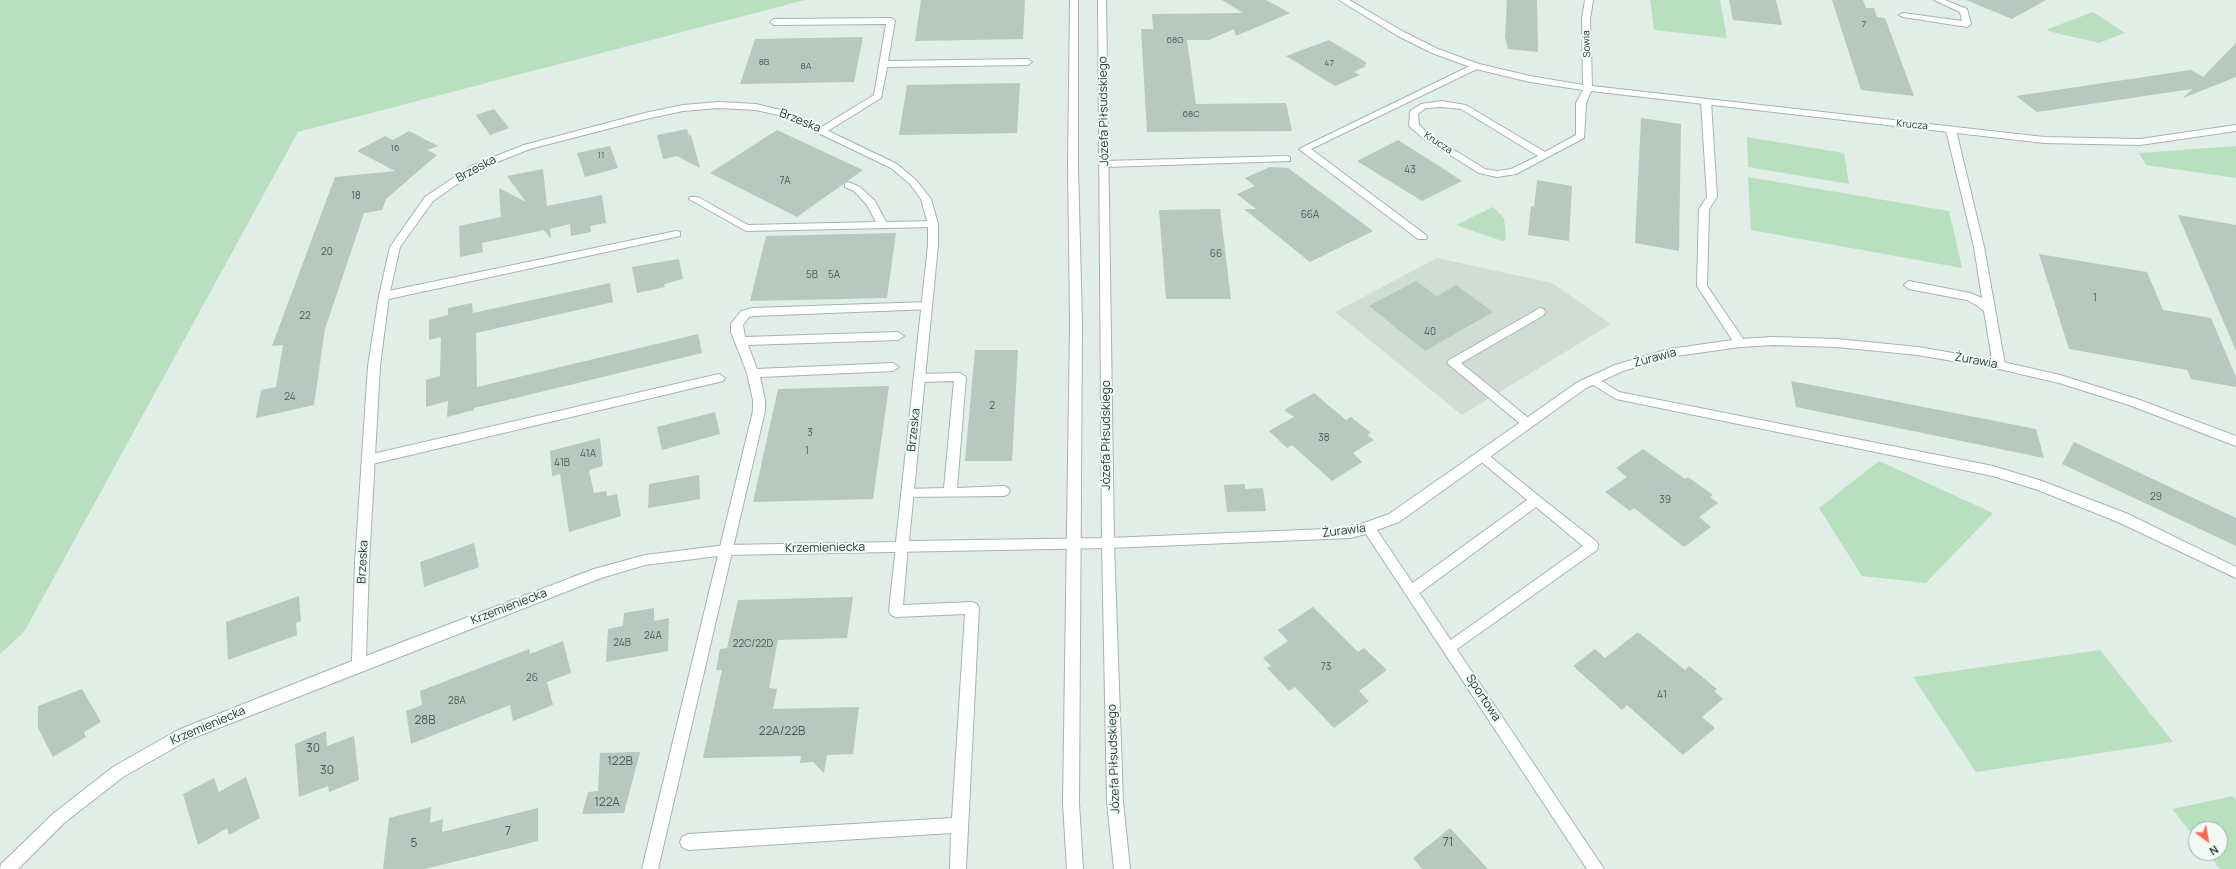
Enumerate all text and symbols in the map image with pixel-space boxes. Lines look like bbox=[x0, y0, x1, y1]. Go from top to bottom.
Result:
house number: 7 bbox=[1862, 19, 1866, 29]
street label: Sowia bbox=[1581, 30, 1593, 58]
house number: 68G bbox=[1166, 35, 1184, 45]
street label: Józefa Piłsudskiego bbox=[1096, 56, 1112, 166]
house number: 8B bbox=[759, 57, 769, 67]
house number: 47 bbox=[1324, 58, 1334, 68]
house number: 8A bbox=[801, 61, 811, 71]
street label: Brzeska bbox=[777, 106, 823, 136]
house number: 68C bbox=[1182, 109, 1200, 119]
street label: Krucza bbox=[1896, 117, 1928, 133]
street label: Krucza bbox=[1421, 129, 1455, 157]
house number: 16 bbox=[390, 143, 400, 153]
house number: 11 bbox=[597, 150, 605, 160]
street label: Brzeska bbox=[453, 152, 499, 186]
house number: 43 bbox=[1404, 164, 1416, 176]
house number: 7A bbox=[780, 175, 790, 187]
house number: 18 bbox=[351, 190, 361, 202]
house number: 66A bbox=[1301, 209, 1319, 221]
house number: 20 bbox=[321, 246, 333, 258]
house number: 66 bbox=[1210, 248, 1222, 260]
house number: 5B bbox=[806, 269, 818, 281]
house number: 5A bbox=[828, 269, 840, 281]
house number: 1 bbox=[2093, 292, 2097, 304]
house number: 22 bbox=[299, 310, 311, 322]
house number: 40 bbox=[1424, 326, 1436, 338]
street label: Żurawia bbox=[1632, 345, 1678, 371]
street label: Żurawia bbox=[1953, 350, 1999, 372]
street label: Józefa Piłsudskiego bbox=[1100, 380, 1114, 490]
house number: 24 bbox=[284, 391, 296, 403]
house number: 2 bbox=[989, 400, 995, 412]
street label: Brzeska bbox=[905, 408, 923, 452]
house number: 3 bbox=[807, 427, 813, 439]
house number: 38 bbox=[1318, 432, 1330, 444]
house number: 1 bbox=[805, 445, 809, 457]
house number: 41A bbox=[580, 448, 596, 460]
house number: 41B bbox=[554, 457, 570, 469]
house number: 29 bbox=[2150, 491, 2162, 503]
house number: 39 bbox=[1659, 494, 1671, 506]
street label: Żurawia bbox=[1321, 521, 1367, 541]
street label: Brzeska bbox=[355, 540, 371, 584]
street label: Krzemieniecka bbox=[785, 540, 865, 556]
street label: Krzemieniecka bbox=[469, 586, 549, 628]
house number: 24A bbox=[644, 630, 662, 642]
house number: 24B bbox=[613, 637, 631, 649]
house number: 22C/22D bbox=[733, 638, 773, 650]
house number: 73 bbox=[1321, 661, 1331, 673]
house number: 26 bbox=[526, 672, 538, 684]
street label: Sportowa bbox=[1463, 672, 1503, 724]
house number: 41 bbox=[1657, 689, 1667, 701]
house number: 28A bbox=[448, 695, 466, 707]
street label: Krzemieniecka bbox=[168, 704, 248, 748]
street label: Józefa Piłsudskiego bbox=[1105, 704, 1123, 814]
house number: 28B bbox=[414, 714, 436, 728]
house number: 22A/22B bbox=[759, 725, 805, 739]
house number: 30 bbox=[306, 742, 320, 756]
house number: 122B bbox=[607, 755, 633, 769]
house number: 30 bbox=[320, 764, 334, 778]
house number: 122A bbox=[594, 796, 620, 810]
north arrow bbox=[2188, 821, 2228, 861]
house number: 7 bbox=[505, 825, 511, 839]
house number: 71 bbox=[1443, 836, 1453, 850]
house number: 5 bbox=[411, 837, 417, 851]
text: N bbox=[2207, 842, 2221, 859]

